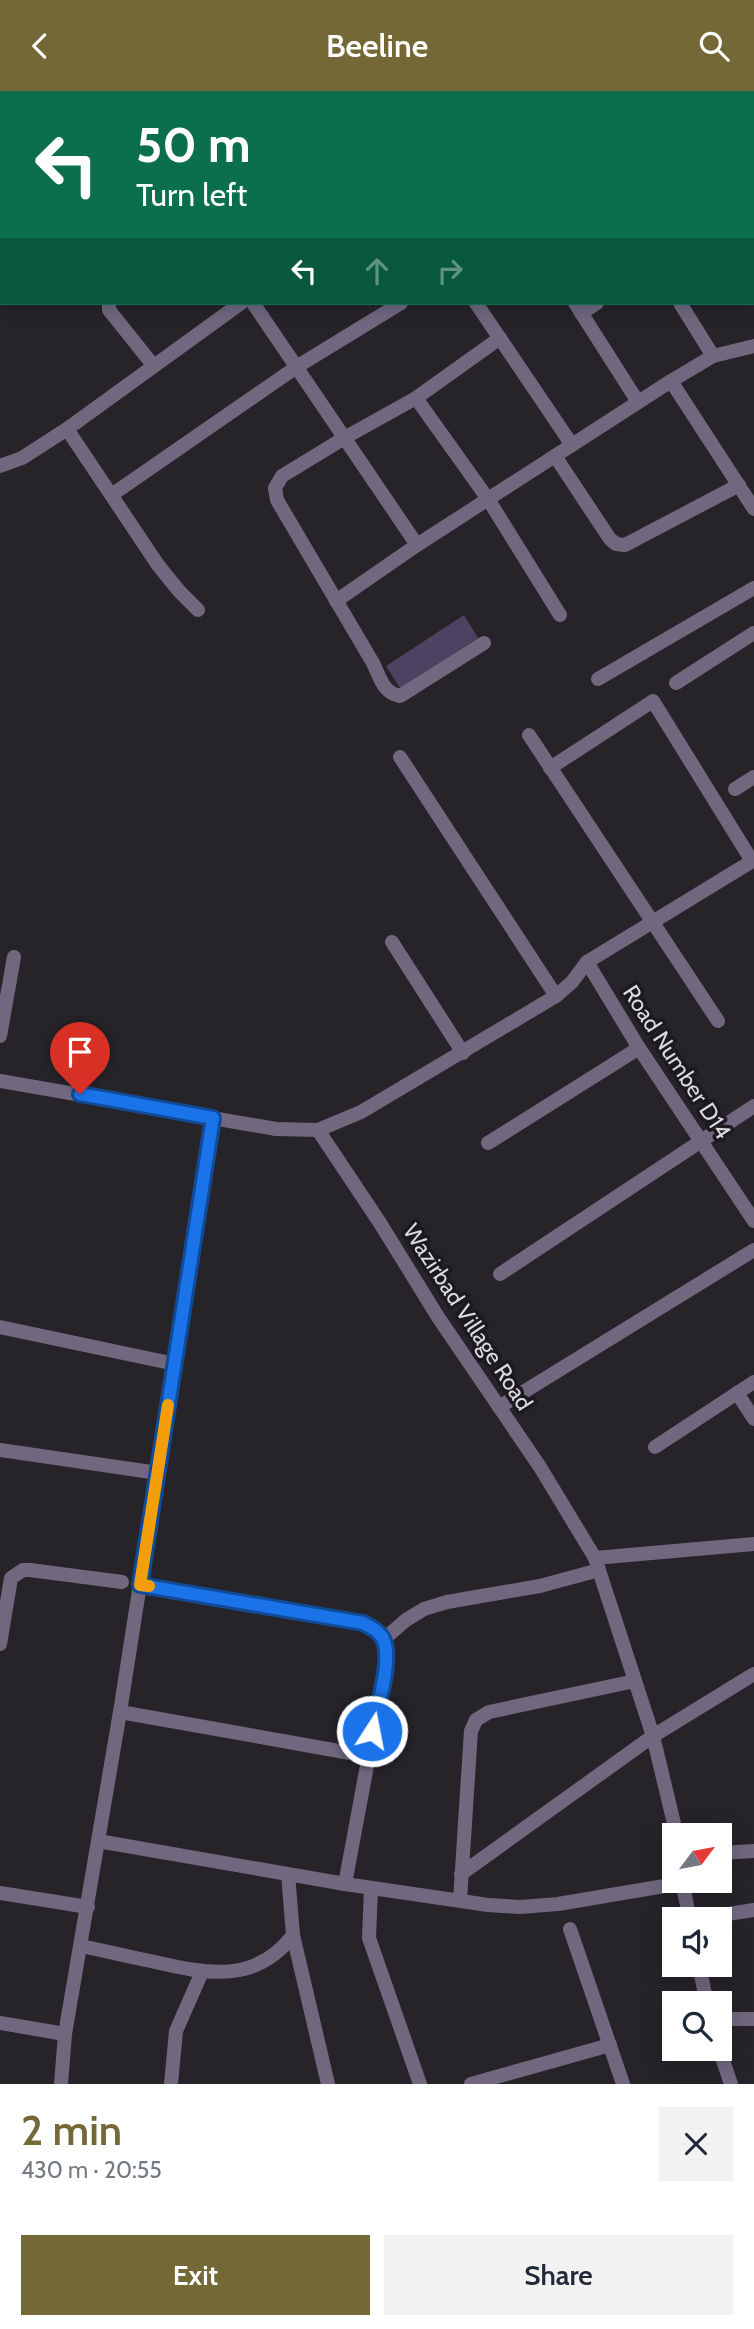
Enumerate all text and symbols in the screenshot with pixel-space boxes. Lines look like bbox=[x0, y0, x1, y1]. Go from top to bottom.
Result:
text: Beeline bbox=[326, 26, 428, 65]
icon: back bbox=[21, 27, 59, 65]
icon: search bbox=[695, 27, 733, 65]
text: 50 m bbox=[136, 115, 251, 174]
icon: left bbox=[21, 119, 112, 210]
text: Turn left bbox=[136, 175, 247, 214]
icon: left bbox=[285, 252, 323, 290]
icon: ahead bbox=[358, 252, 396, 290]
icon: right bbox=[431, 252, 469, 290]
street label: Road Number D14 bbox=[617, 980, 737, 1144]
pin bbox=[50, 1022, 110, 1094]
icon: arrive bbox=[61, 1033, 99, 1071]
street label: Wazirbad Village Road bbox=[397, 1218, 539, 1416]
position arrow bbox=[335, 1694, 409, 1768]
north arrow bbox=[662, 1823, 732, 1893]
map controls bbox=[662, 1823, 732, 2061]
button: sound bbox=[662, 1907, 732, 1977]
button: search bbox=[662, 1991, 732, 2061]
text: 2 min bbox=[21, 2104, 122, 2156]
button: close bbox=[659, 2107, 733, 2181]
text: 430 m · 20:55 bbox=[21, 2156, 162, 2184]
button: Exit bbox=[21, 2235, 370, 2315]
button: Share bbox=[384, 2235, 733, 2315]

